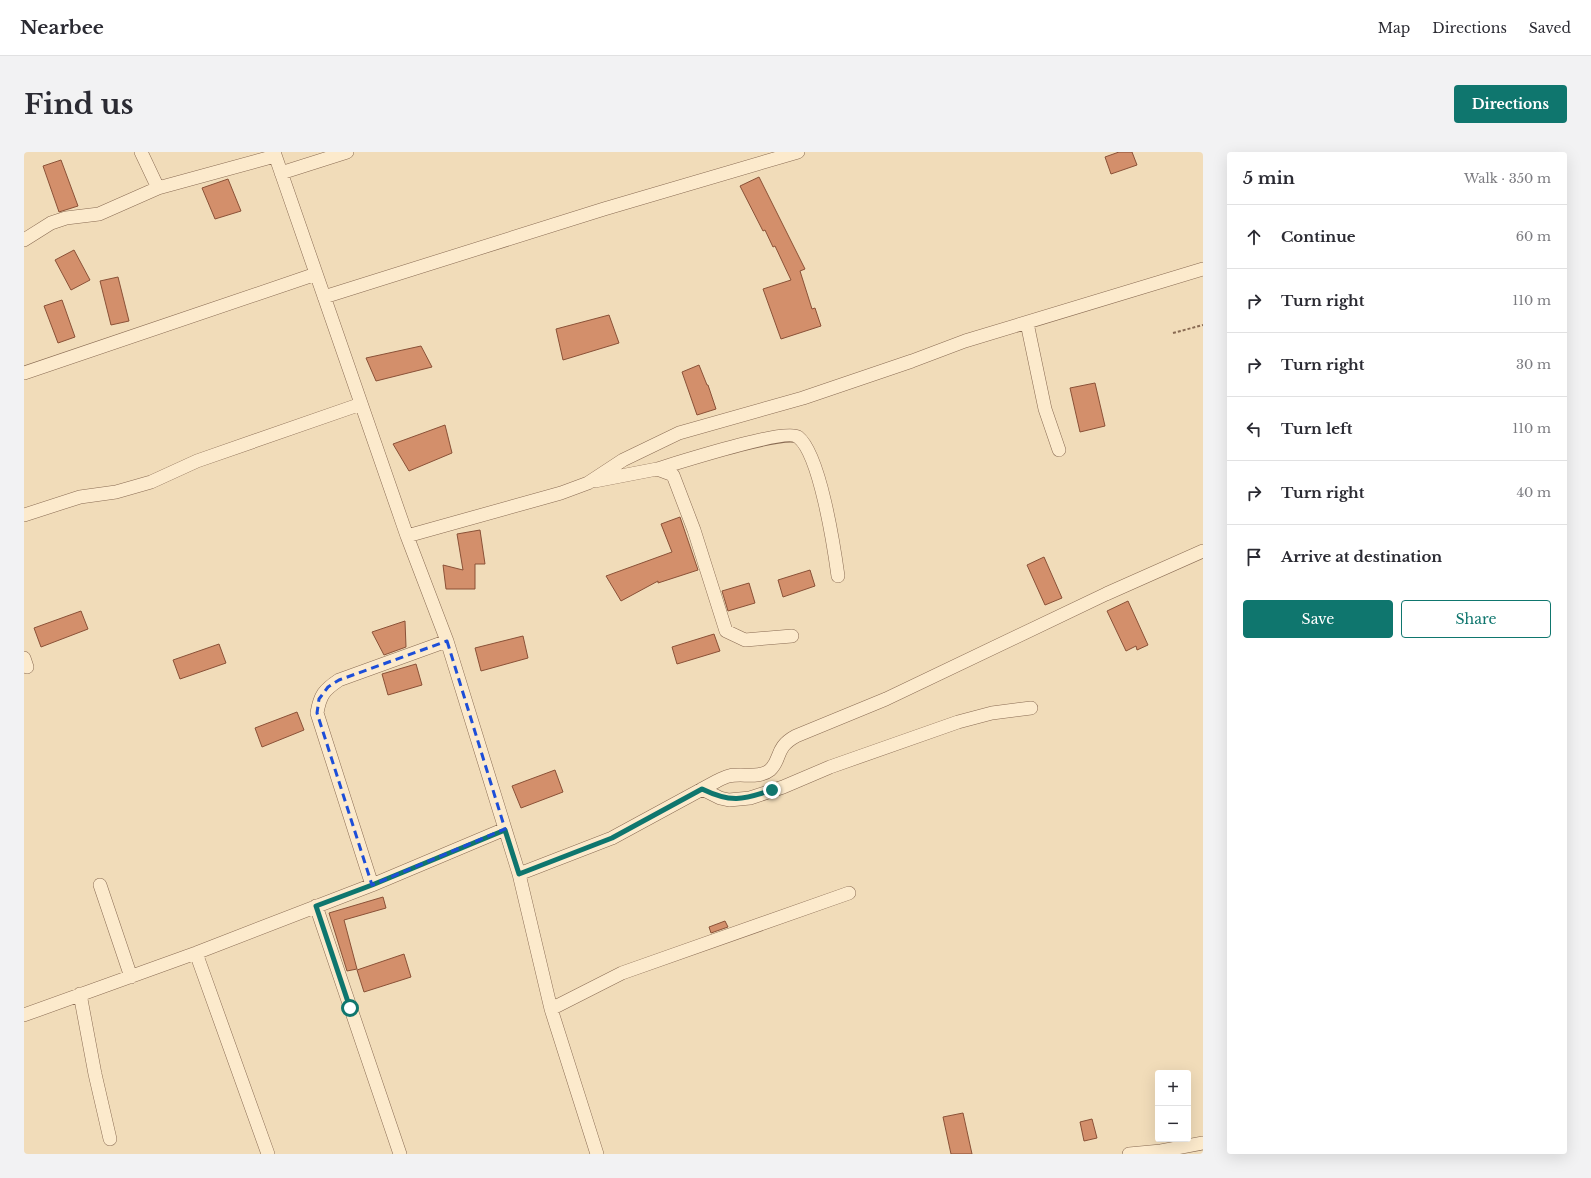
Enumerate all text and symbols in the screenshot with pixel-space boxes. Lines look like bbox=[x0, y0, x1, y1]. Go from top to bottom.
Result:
text: Nearbee bbox=[20, 16, 104, 39]
text: Map bbox=[1378, 19, 1410, 37]
text: Directions bbox=[1432, 19, 1507, 37]
text: Saved bbox=[1529, 19, 1571, 37]
button: Directions bbox=[1454, 85, 1567, 123]
text: Find us bbox=[24, 87, 134, 122]
text: 5 min bbox=[1243, 168, 1295, 189]
text: Walk · 350 m bbox=[1464, 170, 1551, 187]
icon: ahead bbox=[1243, 226, 1265, 248]
text: Continue bbox=[1281, 227, 1356, 246]
text: 60 m bbox=[1516, 228, 1551, 245]
icon: right bbox=[1243, 290, 1265, 312]
text: Turn right bbox=[1281, 291, 1364, 310]
text: 110 m bbox=[1512, 292, 1551, 309]
icon: right bbox=[1243, 354, 1265, 376]
text: Turn right bbox=[1281, 355, 1364, 374]
text: 30 m bbox=[1516, 356, 1551, 373]
icon: left bbox=[1243, 418, 1265, 440]
text: Turn left bbox=[1281, 419, 1352, 438]
text: 110 m bbox=[1512, 420, 1551, 437]
icon: right bbox=[1243, 482, 1265, 504]
text: Turn right bbox=[1281, 483, 1364, 502]
text: 40 m bbox=[1516, 484, 1551, 501]
icon: arrive bbox=[1243, 546, 1265, 568]
text: Arrive at destination bbox=[1281, 547, 1442, 566]
button: Save bbox=[1243, 600, 1393, 638]
button: Share bbox=[1401, 600, 1551, 638]
route end bbox=[763, 781, 781, 799]
route start bbox=[341, 999, 359, 1017]
map controls bbox=[1155, 1070, 1191, 1142]
button: + bbox=[1155, 1070, 1191, 1106]
button: − bbox=[1155, 1106, 1191, 1142]

